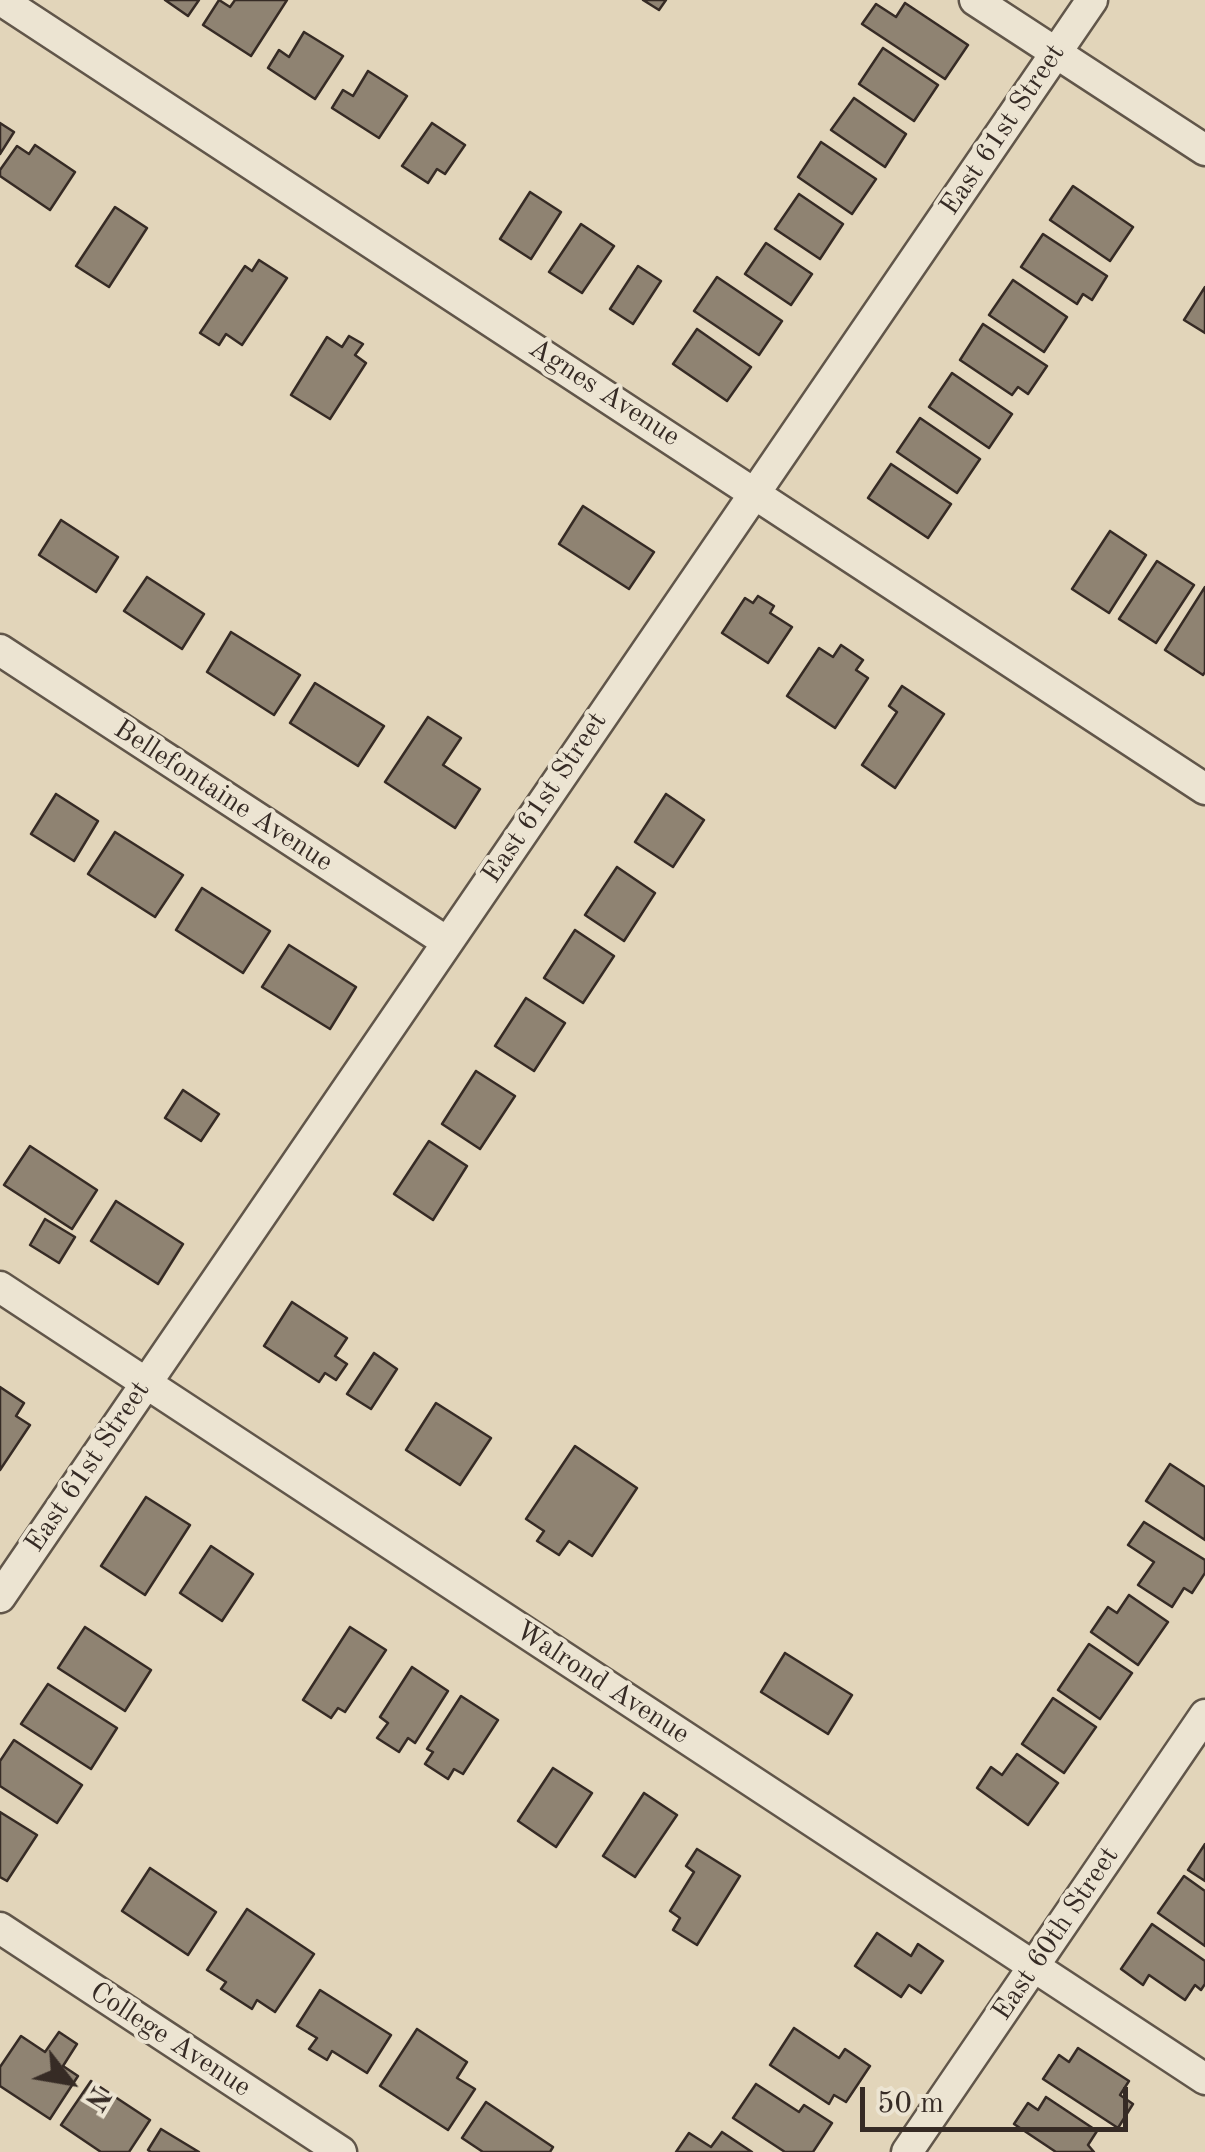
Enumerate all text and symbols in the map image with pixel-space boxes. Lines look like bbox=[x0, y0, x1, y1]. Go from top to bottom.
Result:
street label: East 61st Street bbox=[933, 38, 1073, 222]
street label: Agnes Avenue bbox=[522, 332, 686, 454]
street label: East 61st Street bbox=[475, 706, 615, 890]
street label: Bellefontaine Avenue bbox=[107, 713, 339, 879]
street label: East 61st Street bbox=[18, 1375, 158, 1559]
street label: Walrond Avenue bbox=[509, 1614, 695, 1752]
street label: East 60th Street bbox=[985, 1841, 1127, 2027]
street label: College Avenue bbox=[83, 1975, 257, 2105]
north arrow bbox=[20, 2032, 120, 2132]
scale bar bbox=[865, 2067, 1132, 2129]
text: N bbox=[78, 2081, 113, 2114]
text: 50 m bbox=[877, 2089, 944, 2119]

